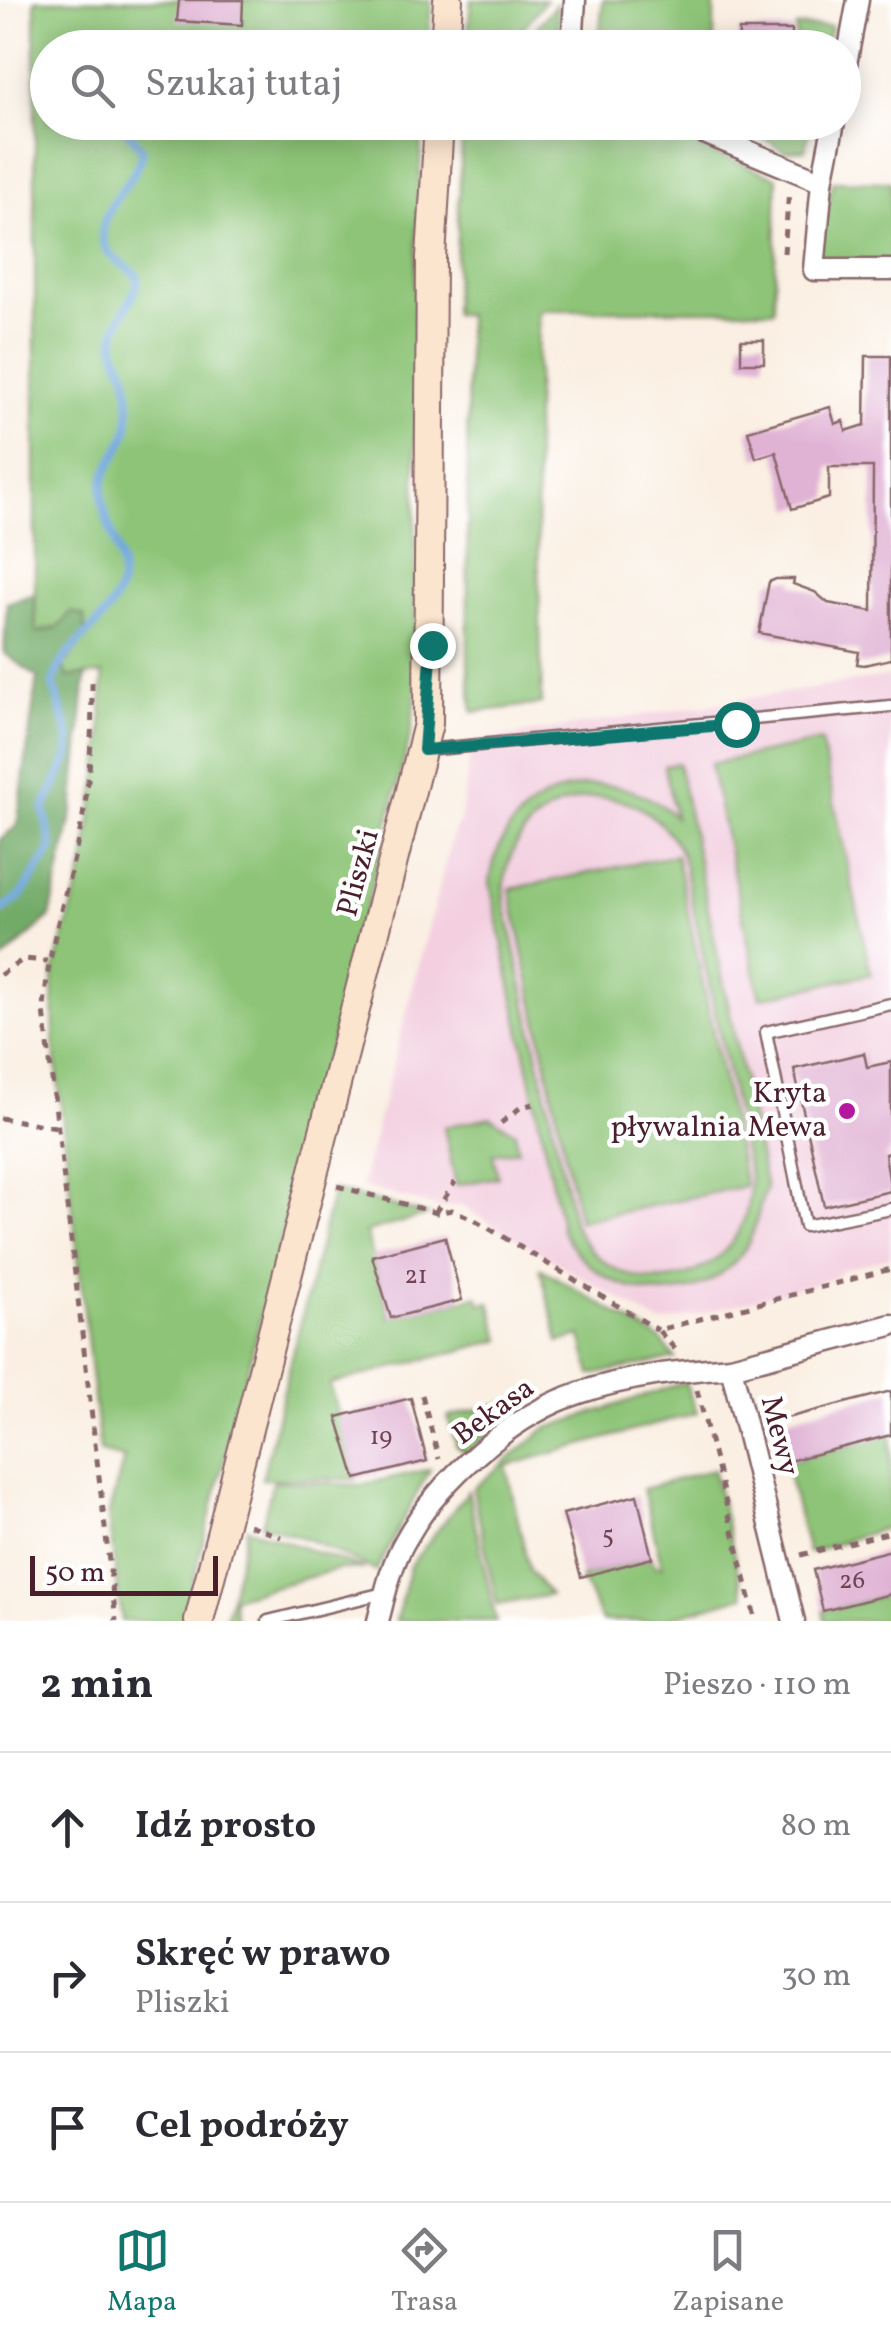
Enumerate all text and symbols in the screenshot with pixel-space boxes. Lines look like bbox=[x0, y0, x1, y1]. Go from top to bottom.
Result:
search box bbox=[30, 30, 861, 140]
icon: search bbox=[65, 58, 120, 113]
text: Szukaj tutaj bbox=[145, 59, 342, 112]
route end bbox=[410, 623, 456, 669]
route start bbox=[714, 702, 760, 748]
street label: Pliszki bbox=[327, 825, 391, 921]
place label: Kryta pływalnia Mewa bbox=[610, 1073, 827, 1149]
marker: Kryta pływalnia Mewa bbox=[836, 1100, 858, 1122]
house number: 21 bbox=[404, 1259, 428, 1294]
street label: Bekasa bbox=[444, 1368, 544, 1456]
street label: Mewy bbox=[749, 1392, 809, 1480]
house number: 19 bbox=[370, 1420, 392, 1455]
house number: 5 bbox=[602, 1519, 614, 1554]
scale bar bbox=[30, 1551, 218, 1596]
text: 50 m bbox=[45, 1554, 105, 1593]
house number: 26 bbox=[839, 1564, 865, 1599]
text: 2 min bbox=[40, 1657, 153, 1716]
text: Pieszo · 110 m bbox=[663, 1664, 851, 1708]
icon: ahead bbox=[40, 1800, 95, 1855]
text: Idź prosto bbox=[135, 1801, 316, 1854]
text: 80 m bbox=[781, 1805, 851, 1849]
text: Skręć w prawo bbox=[135, 1929, 391, 1982]
icon: right bbox=[40, 1950, 95, 2005]
text: 30 m bbox=[781, 1955, 851, 1999]
text: Pliszki bbox=[135, 1982, 230, 2026]
icon: arrive bbox=[40, 2100, 95, 2155]
text: Cel podróży bbox=[135, 2101, 349, 2154]
tab: Mapa bbox=[107, 2223, 177, 2322]
tab: Trasa bbox=[391, 2223, 458, 2322]
tab: Zapisane bbox=[672, 2223, 784, 2322]

